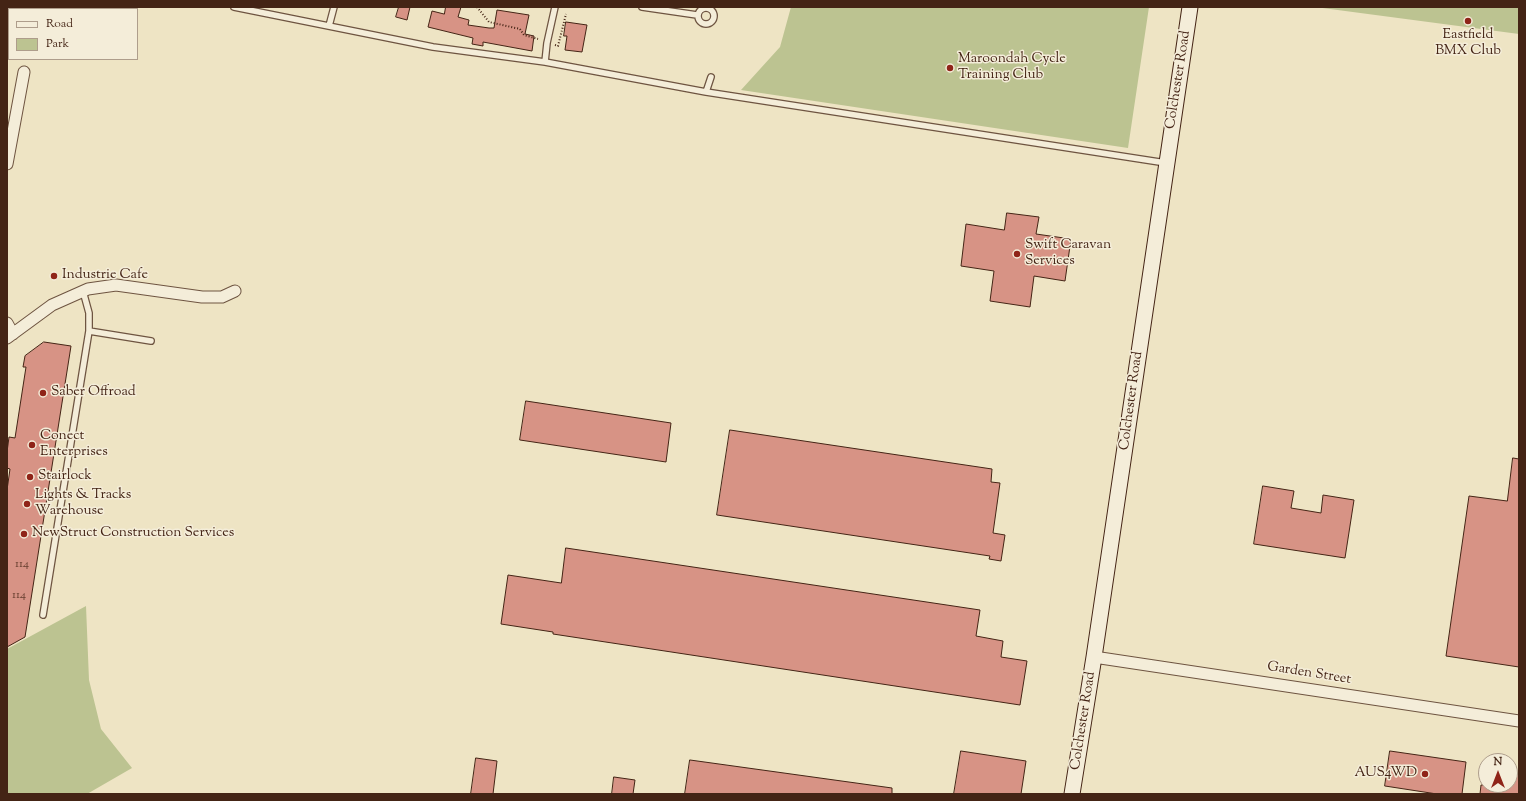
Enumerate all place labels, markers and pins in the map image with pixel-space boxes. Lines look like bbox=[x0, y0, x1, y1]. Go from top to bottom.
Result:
marker: Eastfield BMX Club bbox=[1463, 16, 1473, 26]
place label: Eastfield BMX Club bbox=[1435, 28, 1501, 60]
place label: Maroondah Cycle Training Club bbox=[958, 52, 1066, 84]
marker: Maroondah Cycle Training Club bbox=[945, 63, 955, 73]
place label: Swift Caravan Services bbox=[1025, 238, 1111, 270]
marker: Swift Caravan Services bbox=[1012, 249, 1022, 259]
place label: Industrie Cafe bbox=[62, 268, 148, 284]
marker: Industrie Cafe bbox=[49, 271, 59, 281]
place label: Saber Offroad bbox=[51, 385, 136, 401]
marker: Saber Offroad bbox=[38, 388, 48, 398]
place label: Conect Enterprises bbox=[40, 429, 108, 462]
marker: Conect Enterprises bbox=[27, 440, 37, 450]
place label: Stairlock bbox=[38, 469, 92, 485]
marker: Stairlock bbox=[25, 472, 35, 482]
place label: Lights & Tracks Warehouse bbox=[35, 488, 131, 520]
marker: Lights & Tracks Warehouse bbox=[22, 499, 32, 509]
place label: NewStruct Construction Services bbox=[32, 526, 234, 542]
marker: NewStruct Construction Services bbox=[19, 529, 29, 539]
place label: AUS4WD bbox=[1355, 766, 1417, 782]
marker: AUS4WD bbox=[1420, 769, 1430, 779]

